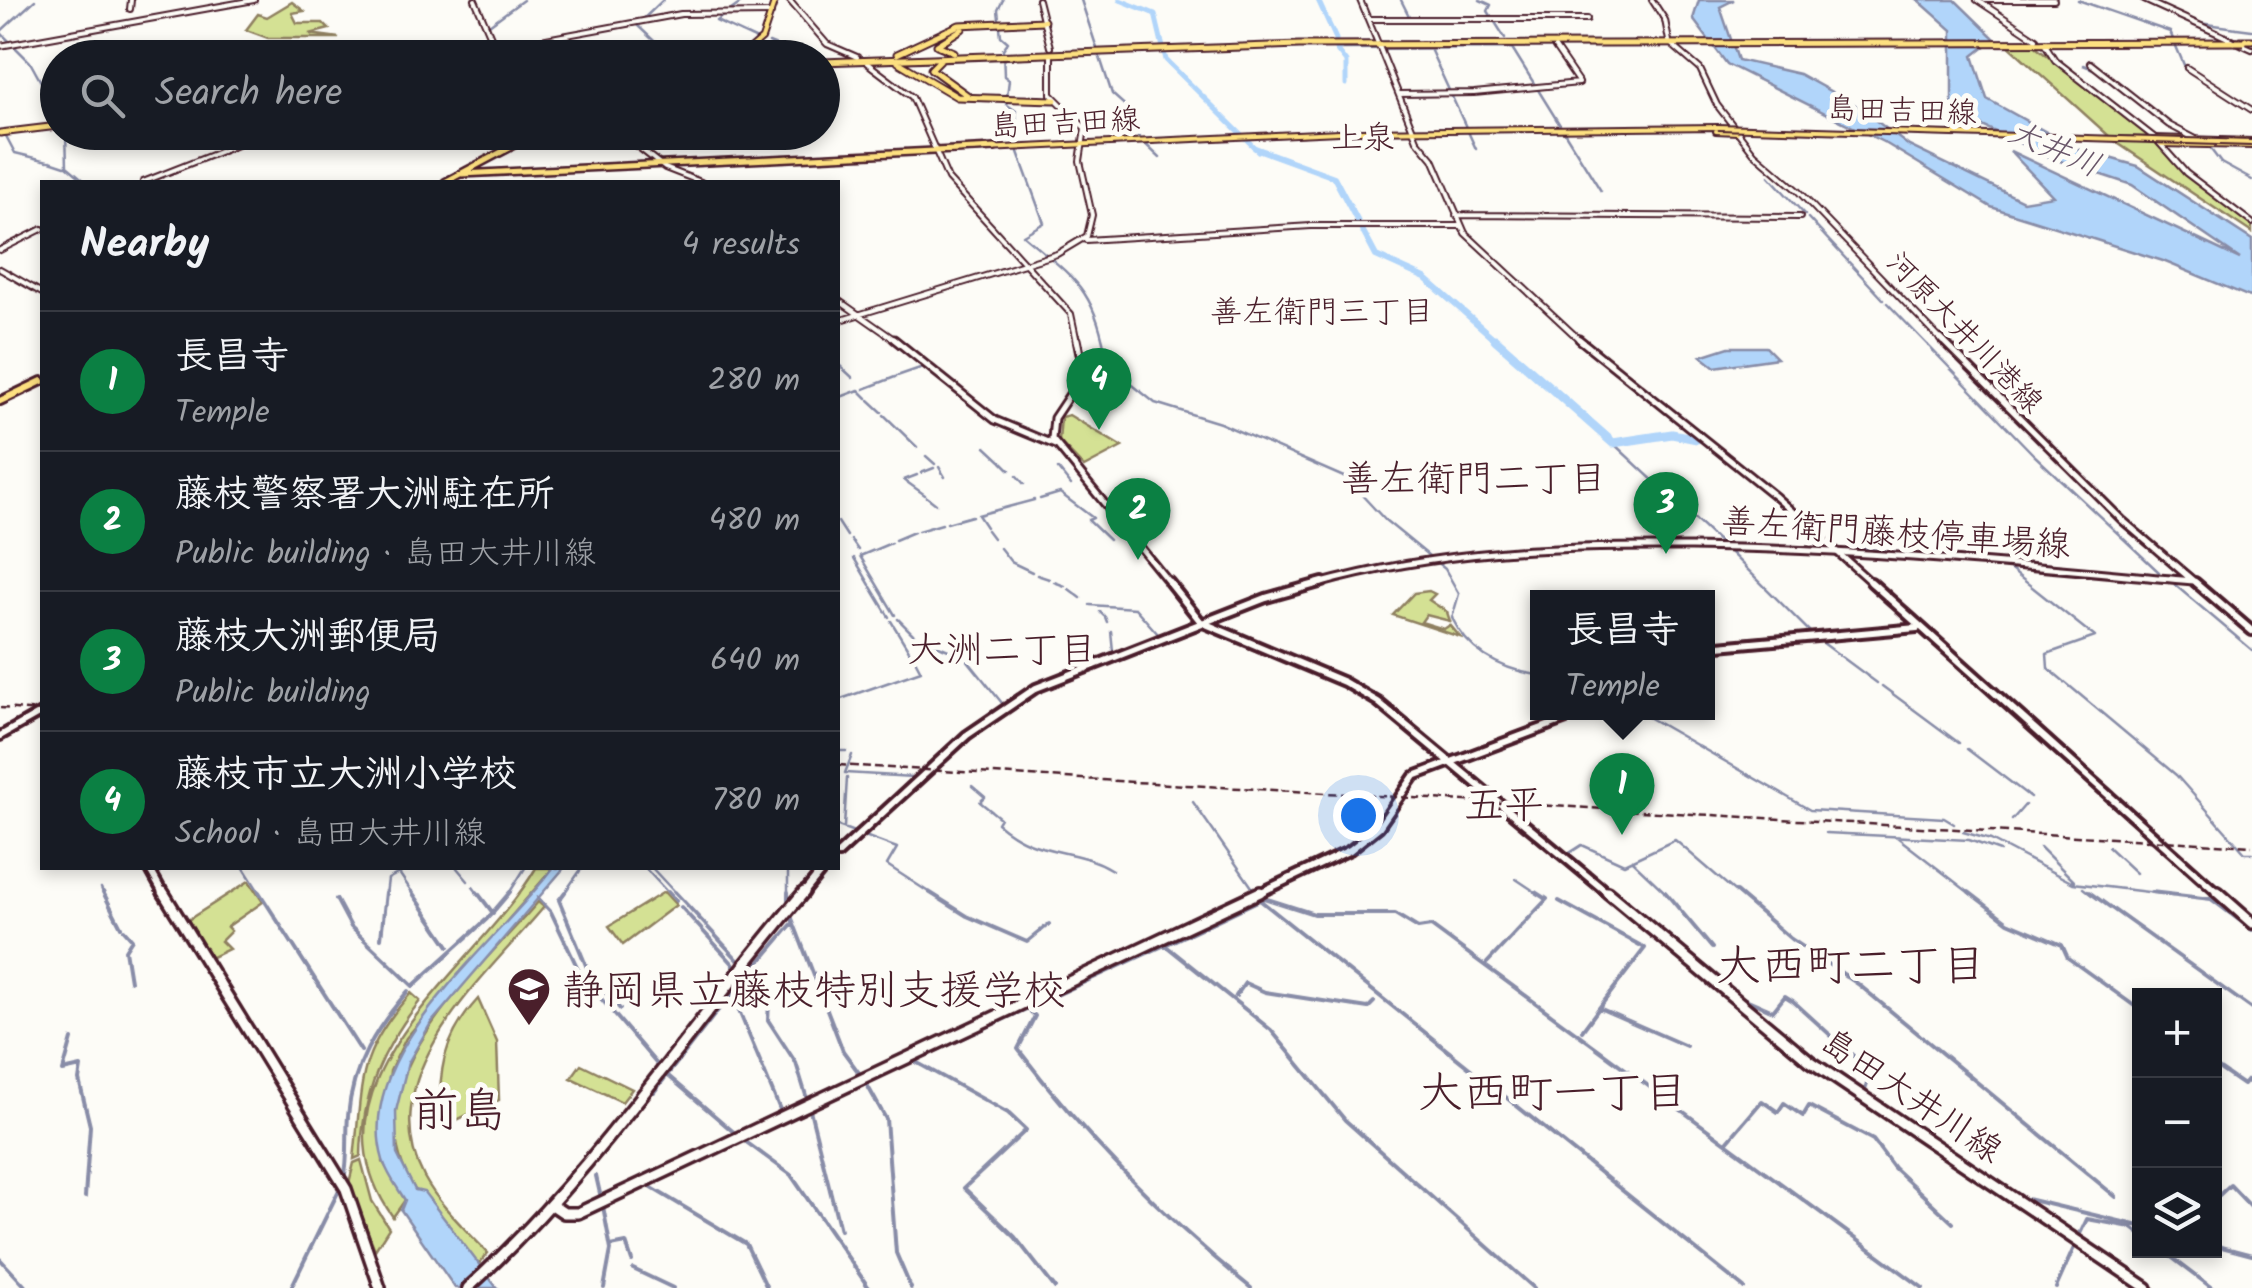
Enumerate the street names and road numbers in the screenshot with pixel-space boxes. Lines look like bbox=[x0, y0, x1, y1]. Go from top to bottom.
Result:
street label: 島田吉田線 bbox=[1826, 85, 1978, 139]
street label: 島田吉田線 bbox=[989, 96, 1141, 152]
street label: 河原大井川港線 bbox=[1873, 241, 2054, 426]
street label: 善左衛門藤枝停車場線 bbox=[1719, 495, 2072, 575]
street label: 島田大井川線 bbox=[1808, 1016, 2013, 1179]

